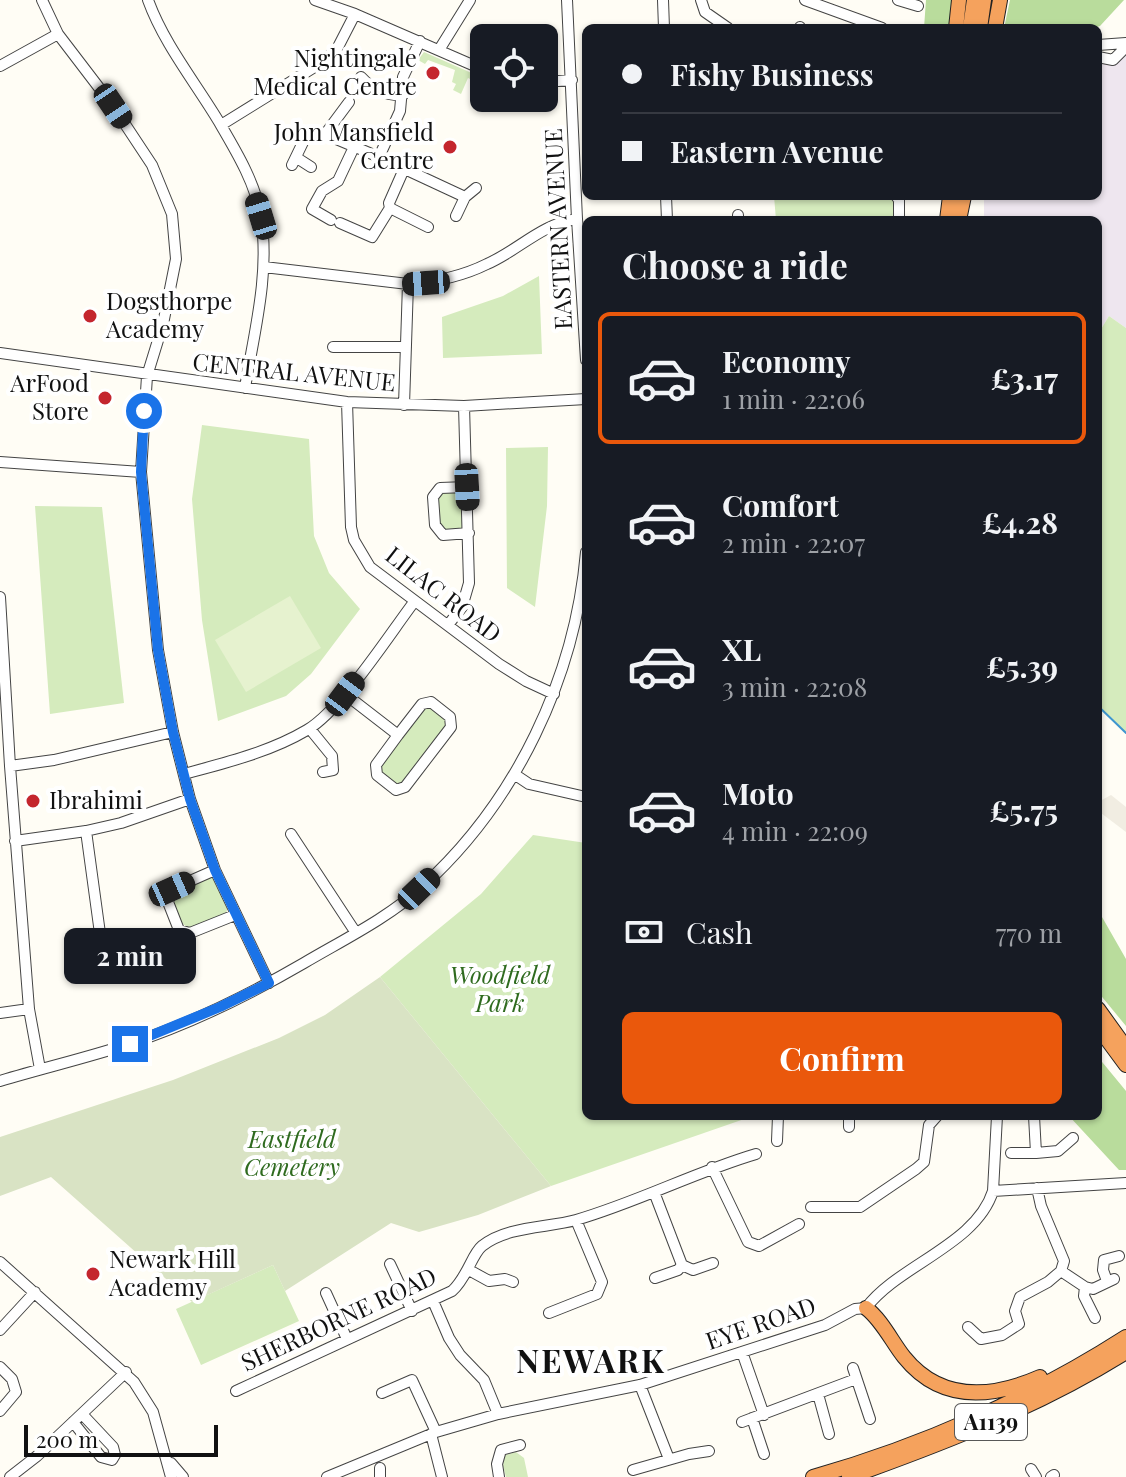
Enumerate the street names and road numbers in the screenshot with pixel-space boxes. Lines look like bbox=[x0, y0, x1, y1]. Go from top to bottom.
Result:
street label: EASTERN AVENUE bbox=[536, 128, 578, 331]
street label: CENTRAL AVENUE bbox=[191, 344, 397, 398]
street label: LILAC ROAD bbox=[380, 538, 509, 649]
street label: SHERBORNE ROAD bbox=[235, 1259, 441, 1377]
street label: EYE ROAD bbox=[701, 1288, 820, 1356]
road number: A1139 bbox=[955, 1404, 1027, 1440]

